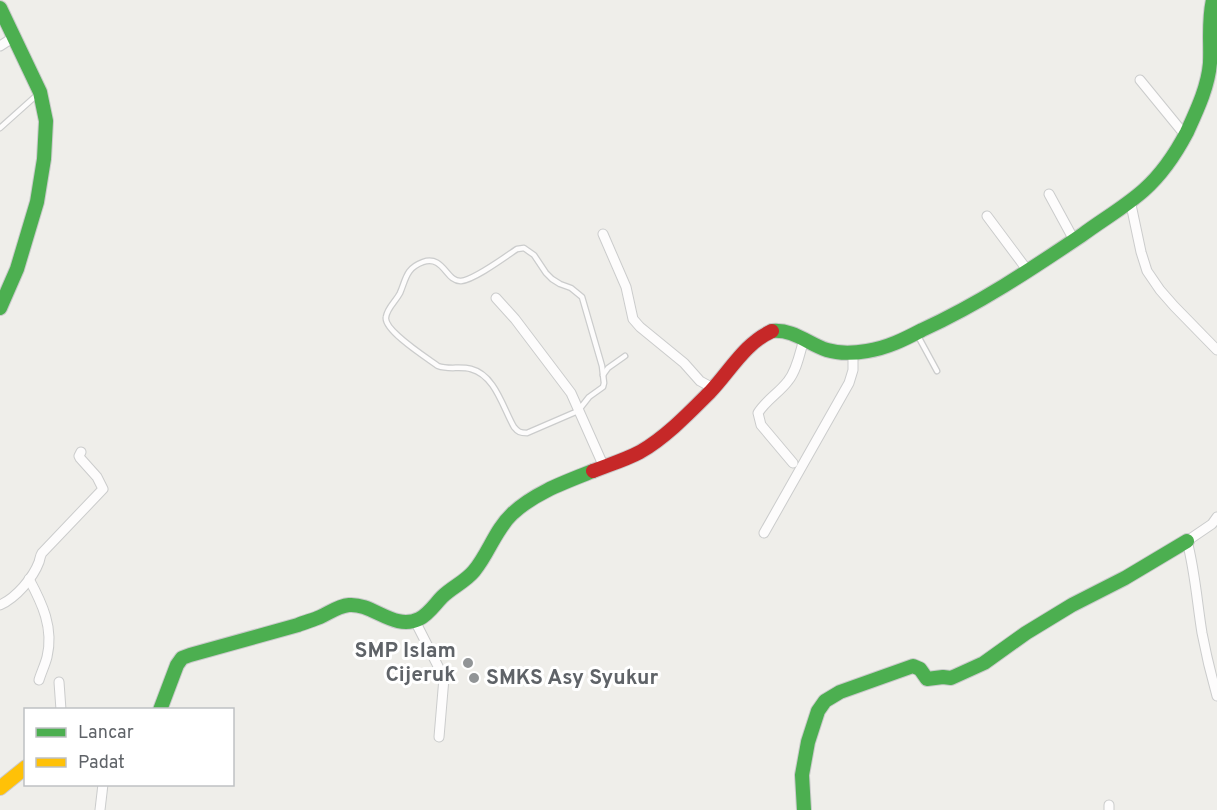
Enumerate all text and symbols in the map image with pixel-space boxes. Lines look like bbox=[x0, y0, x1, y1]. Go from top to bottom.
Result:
place label: SMP Islam Cijeruk bbox=[355, 638, 456, 689]
marker: SMP Islam Cijeruk bbox=[461, 656, 475, 670]
place label: SMKS Asy Syukur bbox=[486, 665, 659, 692]
marker: SMKS Asy Syukur bbox=[467, 671, 481, 685]
legend bbox=[24, 708, 234, 786]
text: Lancar bbox=[78, 722, 134, 745]
text: Padat bbox=[78, 752, 125, 775]

